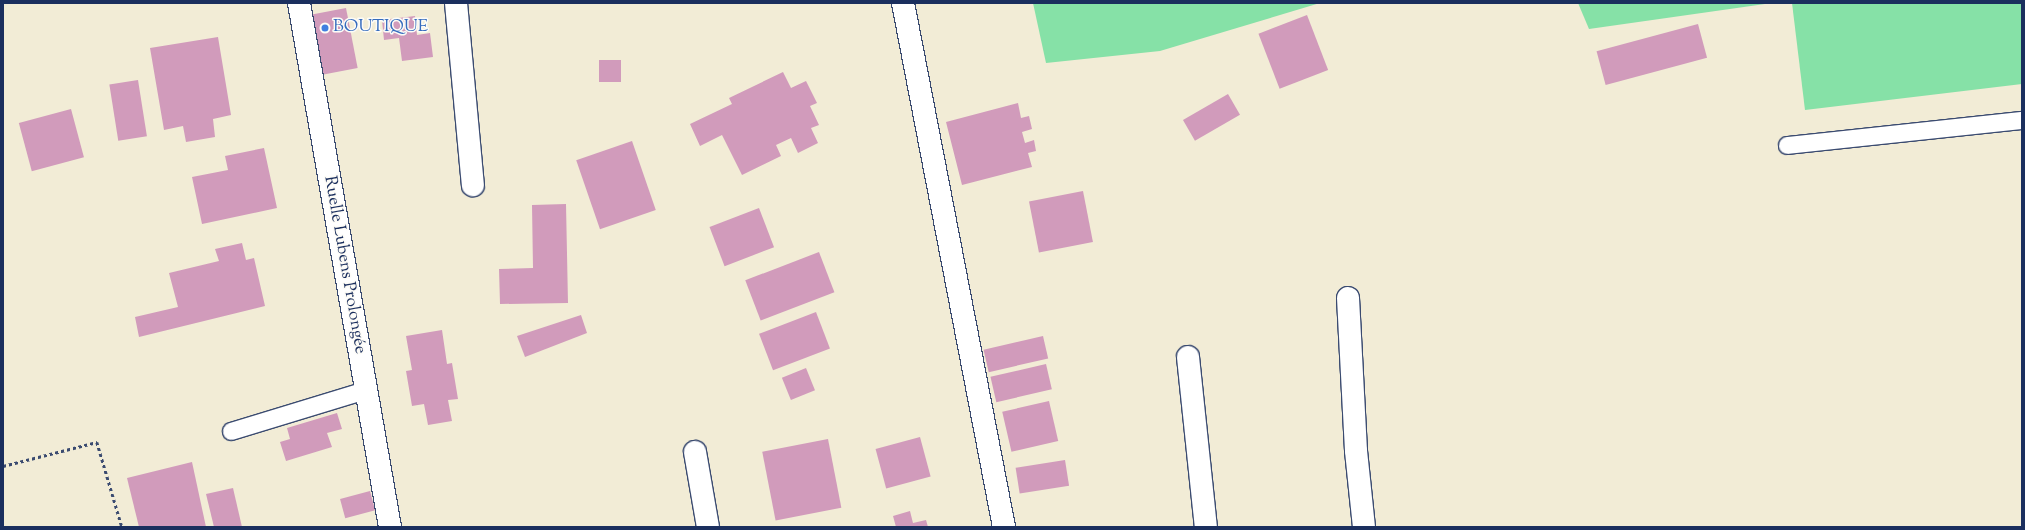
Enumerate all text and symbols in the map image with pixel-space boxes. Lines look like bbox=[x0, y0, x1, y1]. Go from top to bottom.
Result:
place label: BOUTIQUE bbox=[333, 18, 428, 38]
marker: BOUTIQUE bbox=[320, 23, 330, 33]
street label: Ruelle Lubens Prolongée bbox=[318, 174, 370, 356]

